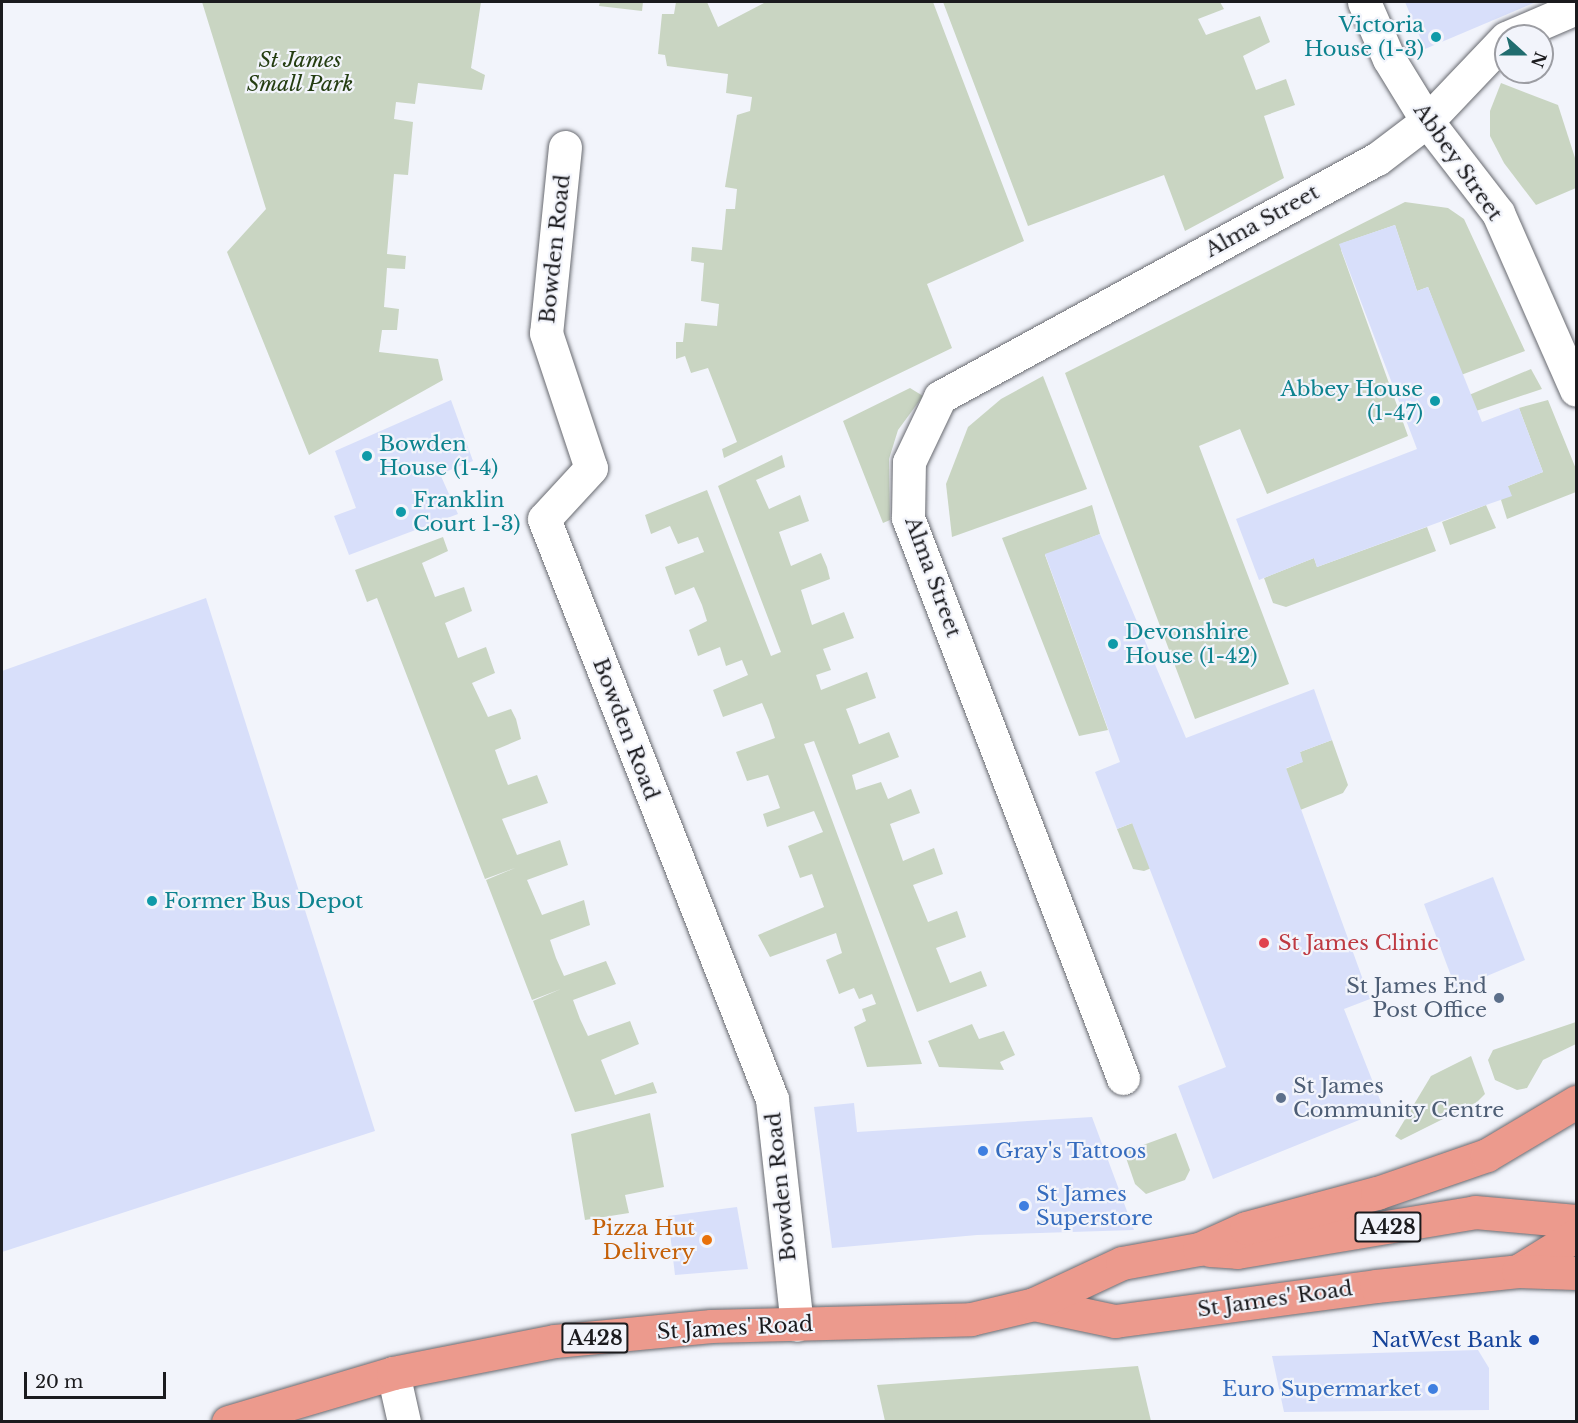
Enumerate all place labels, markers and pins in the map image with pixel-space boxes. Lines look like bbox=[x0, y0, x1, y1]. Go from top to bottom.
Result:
place label: Victoria House (1-3) bbox=[1304, 12, 1424, 62]
marker: Victoria House (1-3) bbox=[1429, 30, 1443, 44]
place label: Abbey House (1-47) bbox=[1280, 376, 1423, 426]
marker: Abbey House (1-47) bbox=[1428, 394, 1442, 408]
place label: Bowden House (1-4) bbox=[379, 431, 498, 481]
marker: Bowden House (1-4) bbox=[360, 449, 374, 463]
place label: Franklin Court 1-3) bbox=[413, 487, 520, 537]
marker: Franklin Court 1-3) bbox=[394, 505, 408, 519]
place label: Devonshire House (1-42) bbox=[1125, 619, 1258, 669]
marker: Devonshire House (1-42) bbox=[1106, 637, 1120, 651]
place label: Former Bus Depot bbox=[164, 888, 364, 914]
marker: Former Bus Depot bbox=[145, 894, 159, 908]
place label: St James Clinic bbox=[1278, 930, 1438, 956]
marker: St James Clinic bbox=[1255, 934, 1273, 952]
place label: St James End Post Office bbox=[1346, 973, 1487, 1023]
marker: St James End Post Office bbox=[1492, 991, 1506, 1005]
place label: St James Community Centre bbox=[1293, 1073, 1505, 1123]
marker: St James Community Centre bbox=[1274, 1091, 1288, 1105]
place label: Gray's Tattoos bbox=[995, 1138, 1147, 1164]
marker: Gray's Tattoos bbox=[976, 1144, 990, 1158]
place label: St James Superstore bbox=[1036, 1181, 1153, 1231]
marker: St James Superstore bbox=[1017, 1199, 1031, 1213]
place label: Pizza Hut Delivery bbox=[591, 1215, 695, 1265]
marker: Pizza Hut Delivery bbox=[700, 1233, 714, 1247]
place label: NatWest Bank bbox=[1372, 1327, 1522, 1353]
marker: NatWest Bank bbox=[1527, 1333, 1541, 1347]
place label: Euro Supermarket bbox=[1222, 1376, 1421, 1402]
marker: Euro Supermarket bbox=[1426, 1382, 1440, 1396]

